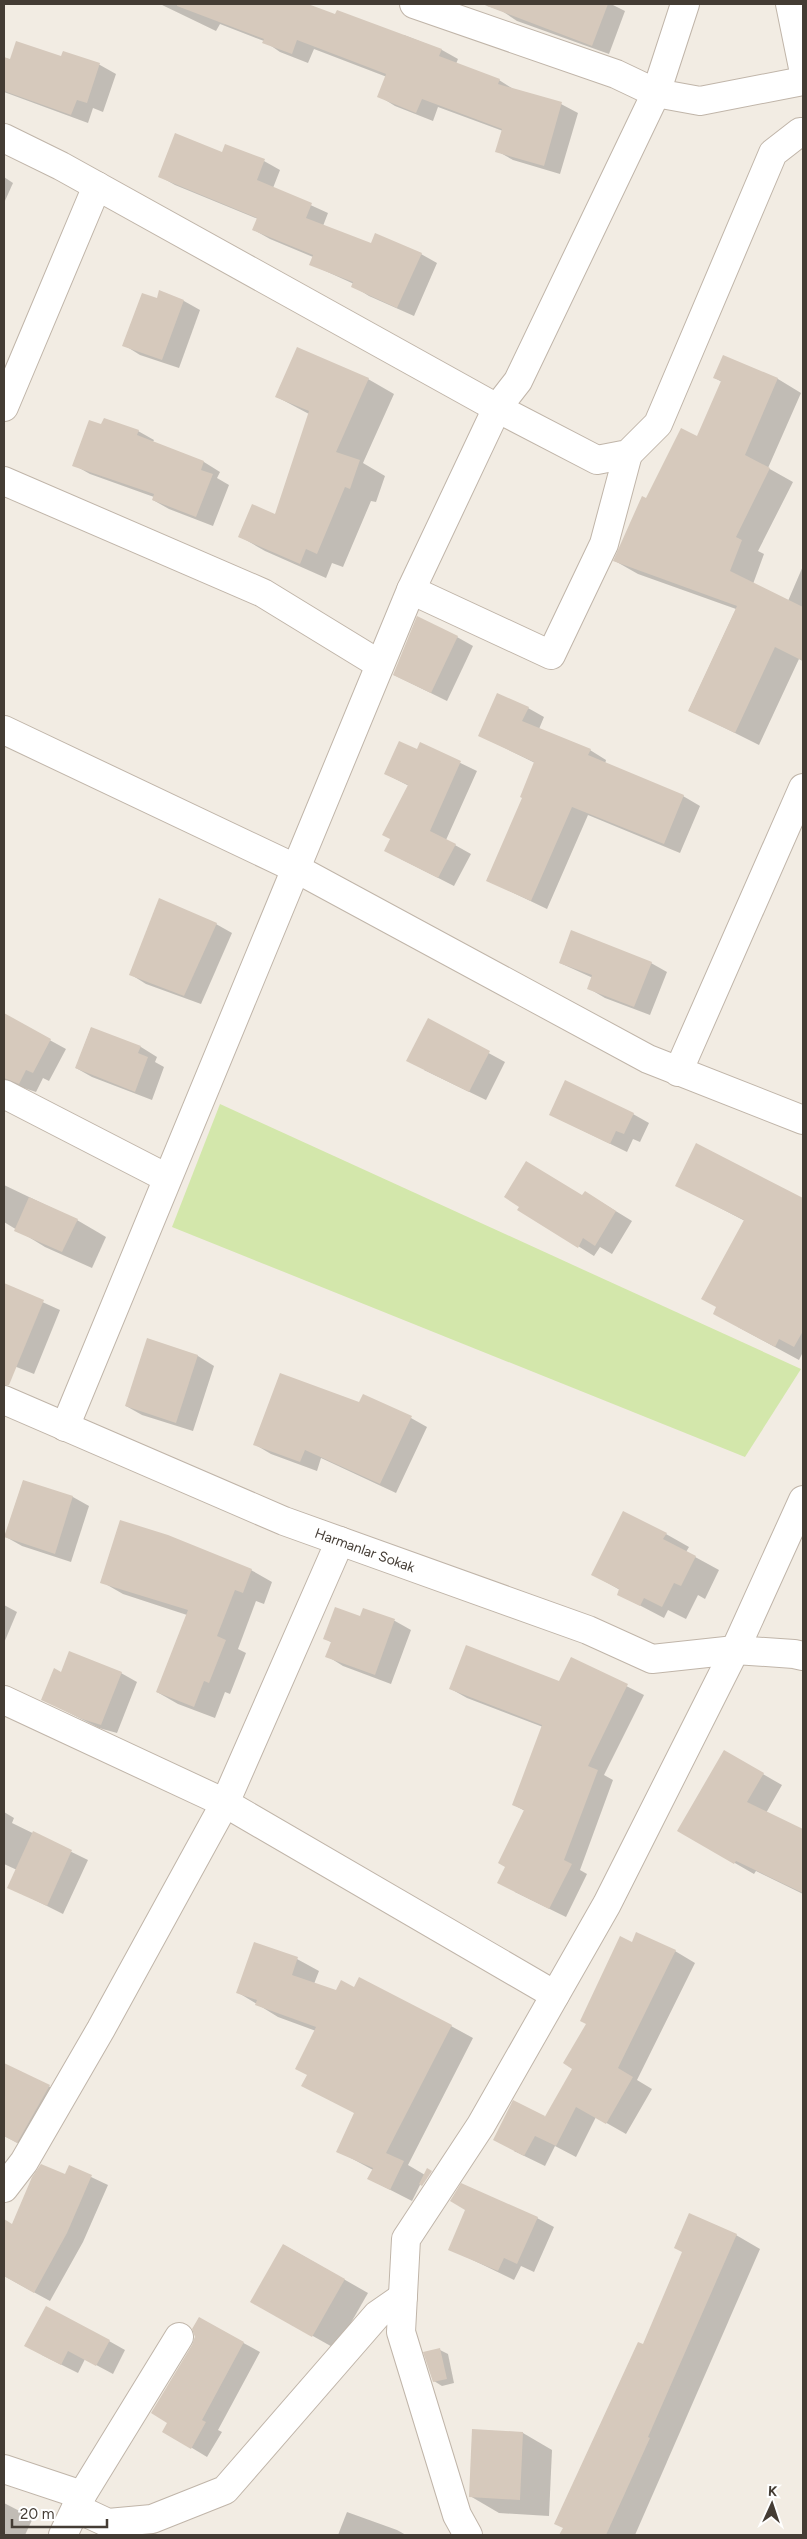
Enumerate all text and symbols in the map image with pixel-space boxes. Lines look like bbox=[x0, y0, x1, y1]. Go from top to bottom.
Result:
street label: Harmanlar Sokak bbox=[313, 1524, 417, 1576]
north arrow bbox=[747, 2479, 797, 2529]
text: K bbox=[768, 2483, 778, 2500]
scale bar bbox=[12, 2496, 108, 2528]
text: 20 m bbox=[20, 2505, 54, 2523]

